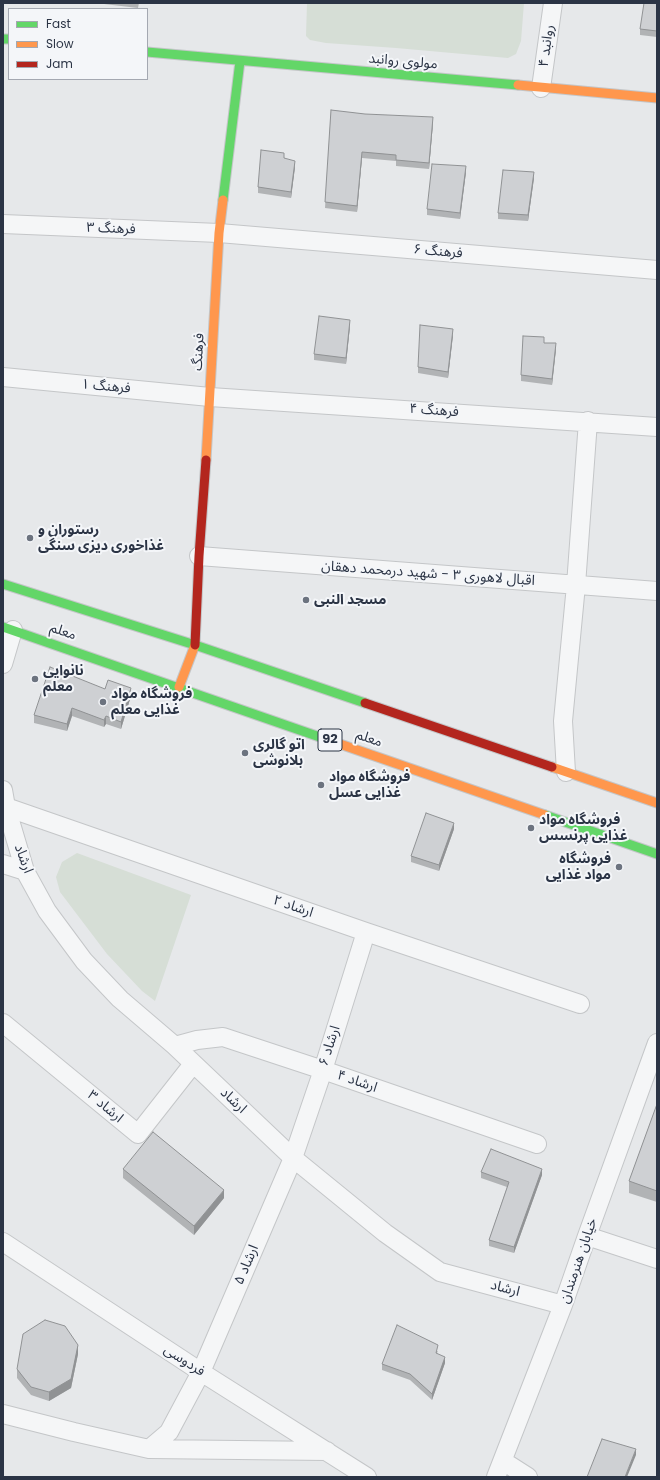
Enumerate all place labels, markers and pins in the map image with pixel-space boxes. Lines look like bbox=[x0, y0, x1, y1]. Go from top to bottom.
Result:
place label: رستوران و غذاخوری دیزی سنگی bbox=[38, 522, 164, 554]
marker: رستوران و غذاخوری دیزی سنگی bbox=[25, 533, 35, 543]
place label: مسجد النبی bbox=[314, 592, 386, 608]
marker: مسجد النبی bbox=[301, 595, 311, 605]
place label: نانوایی معلم bbox=[43, 663, 84, 696]
marker: نانوایی معلم bbox=[30, 674, 40, 684]
place label: فروشگاه مواد غذایی معلم bbox=[111, 686, 192, 718]
marker: فروشگاه مواد غذایی معلم bbox=[98, 697, 108, 707]
place label: اتو گالری بلانوشی bbox=[253, 737, 305, 770]
marker: اتو گالری بلانوشی bbox=[240, 748, 250, 758]
place label: فروشگاه مواد غذایی عسل bbox=[329, 769, 410, 802]
marker: فروشگاه مواد غذایی عسل bbox=[316, 780, 326, 790]
place label: فروشگاه مواد غذایی پرنسس bbox=[539, 812, 628, 844]
marker: فروشگاه مواد غذایی پرنسس bbox=[526, 823, 536, 833]
place label: فروشگاه مواد غذایی bbox=[546, 851, 611, 884]
marker: فروشگاه مواد غذایی bbox=[614, 862, 624, 872]

